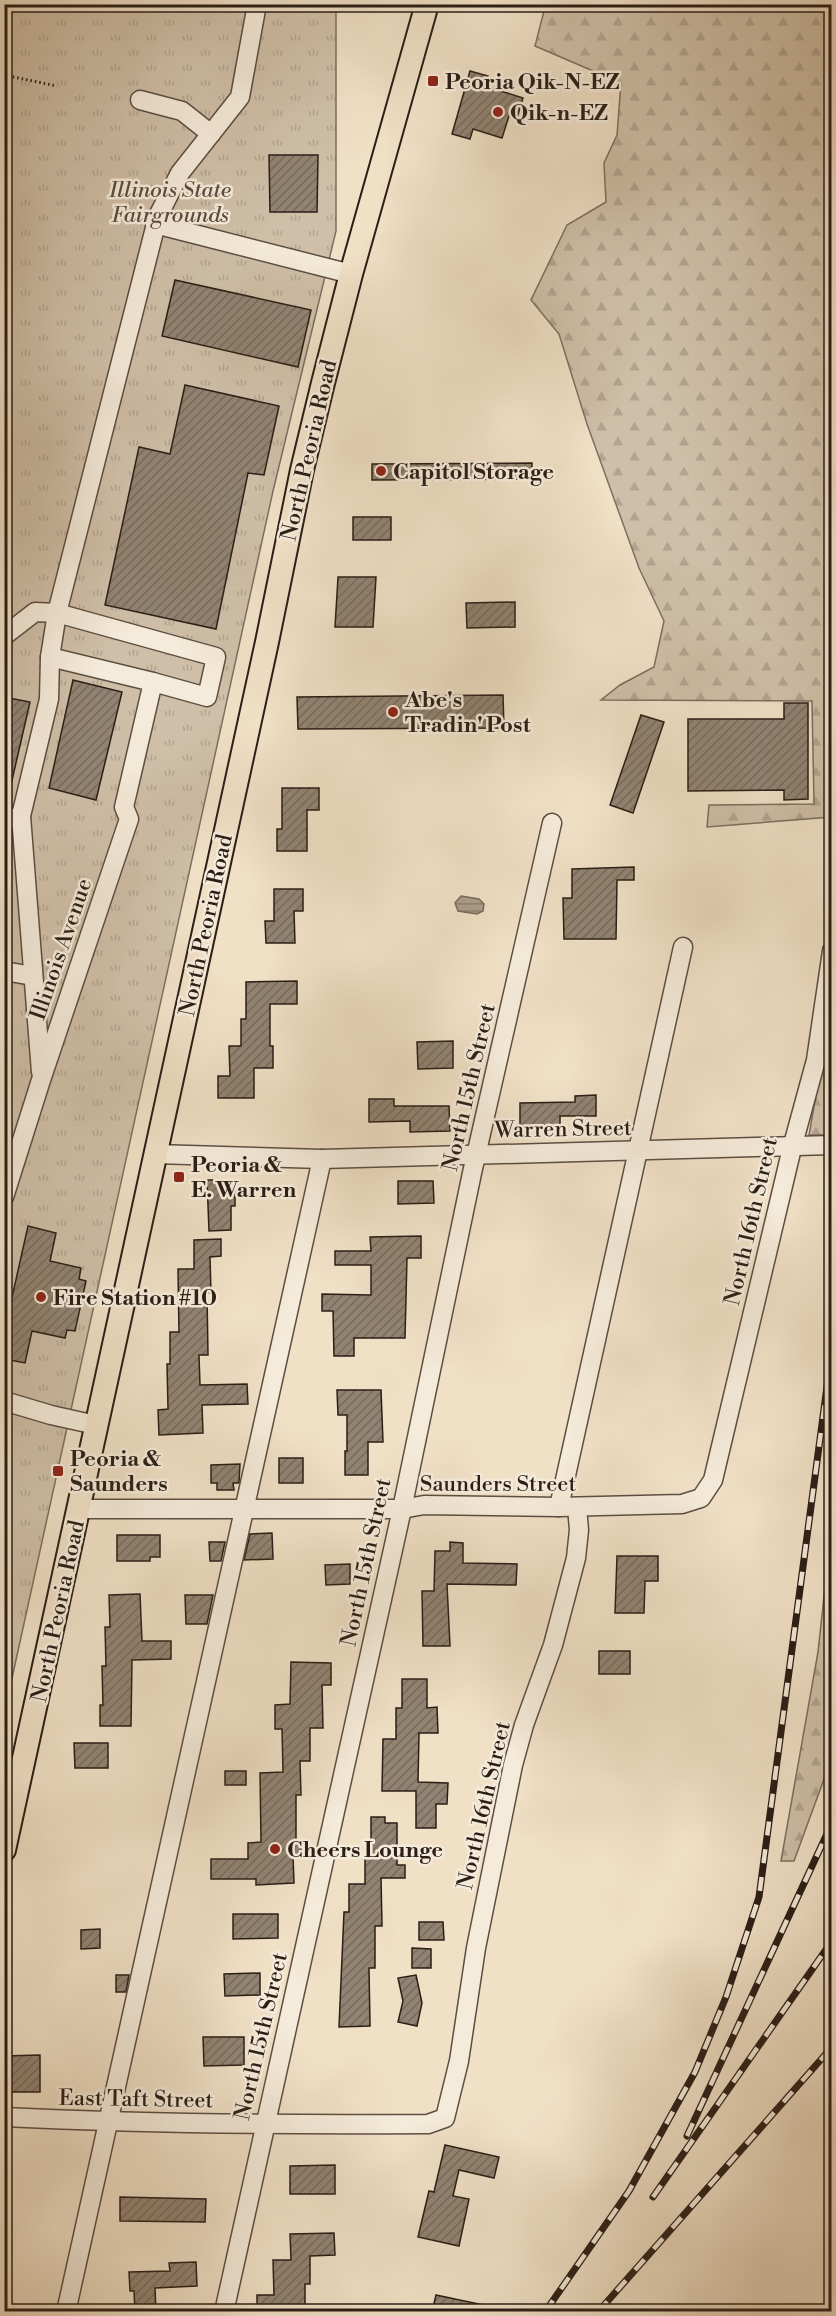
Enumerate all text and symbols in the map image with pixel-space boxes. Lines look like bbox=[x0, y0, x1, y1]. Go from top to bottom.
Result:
place label: Peoria Qik-N-EZ bbox=[445, 69, 620, 96]
marker: Peoria Qik-N-EZ bbox=[426, 74, 440, 88]
place label: Qik-n-EZ bbox=[510, 100, 608, 127]
marker: Qik-n-EZ bbox=[491, 105, 505, 119]
park label: Illinois State Fairgrounds bbox=[108, 177, 231, 229]
street label: North Peoria Road bbox=[275, 357, 344, 544]
place label: Capitol Storage bbox=[393, 459, 554, 486]
marker: Capitol Storage bbox=[374, 464, 388, 478]
place label: Abe's Tradin' Post bbox=[404, 687, 531, 739]
marker: Abe's Tradin' Post bbox=[386, 705, 400, 719]
street label: North Peoria Road bbox=[174, 831, 239, 1019]
street label: Illinois Avenue bbox=[25, 875, 98, 1024]
street label: North 15th Street bbox=[437, 1001, 502, 1174]
street label: Warren Street bbox=[493, 1115, 632, 1144]
street label: North 16th Street bbox=[719, 1134, 784, 1308]
place label: Peoria & E. Warren bbox=[191, 1152, 297, 1204]
marker: Peoria & E. Warren bbox=[172, 1170, 186, 1184]
place label: Fire Station #10 bbox=[53, 1285, 217, 1312]
marker: Fire Station #10 bbox=[34, 1290, 48, 1304]
place label: Peoria & Saunders bbox=[70, 1446, 168, 1498]
marker: Peoria & Saunders bbox=[51, 1464, 65, 1478]
street label: Saunders Street bbox=[420, 1471, 576, 1498]
street label: North 15th Street bbox=[335, 1476, 398, 1649]
street label: North Peoria Road bbox=[26, 1517, 91, 1705]
street label: North 16th Street bbox=[452, 1718, 517, 1892]
place label: Cheers Lounge bbox=[287, 1837, 443, 1864]
marker: Cheers Lounge bbox=[268, 1842, 282, 1856]
street label: North 15th Street bbox=[229, 1950, 294, 2123]
street label: East Taft Street bbox=[58, 2085, 214, 2114]

